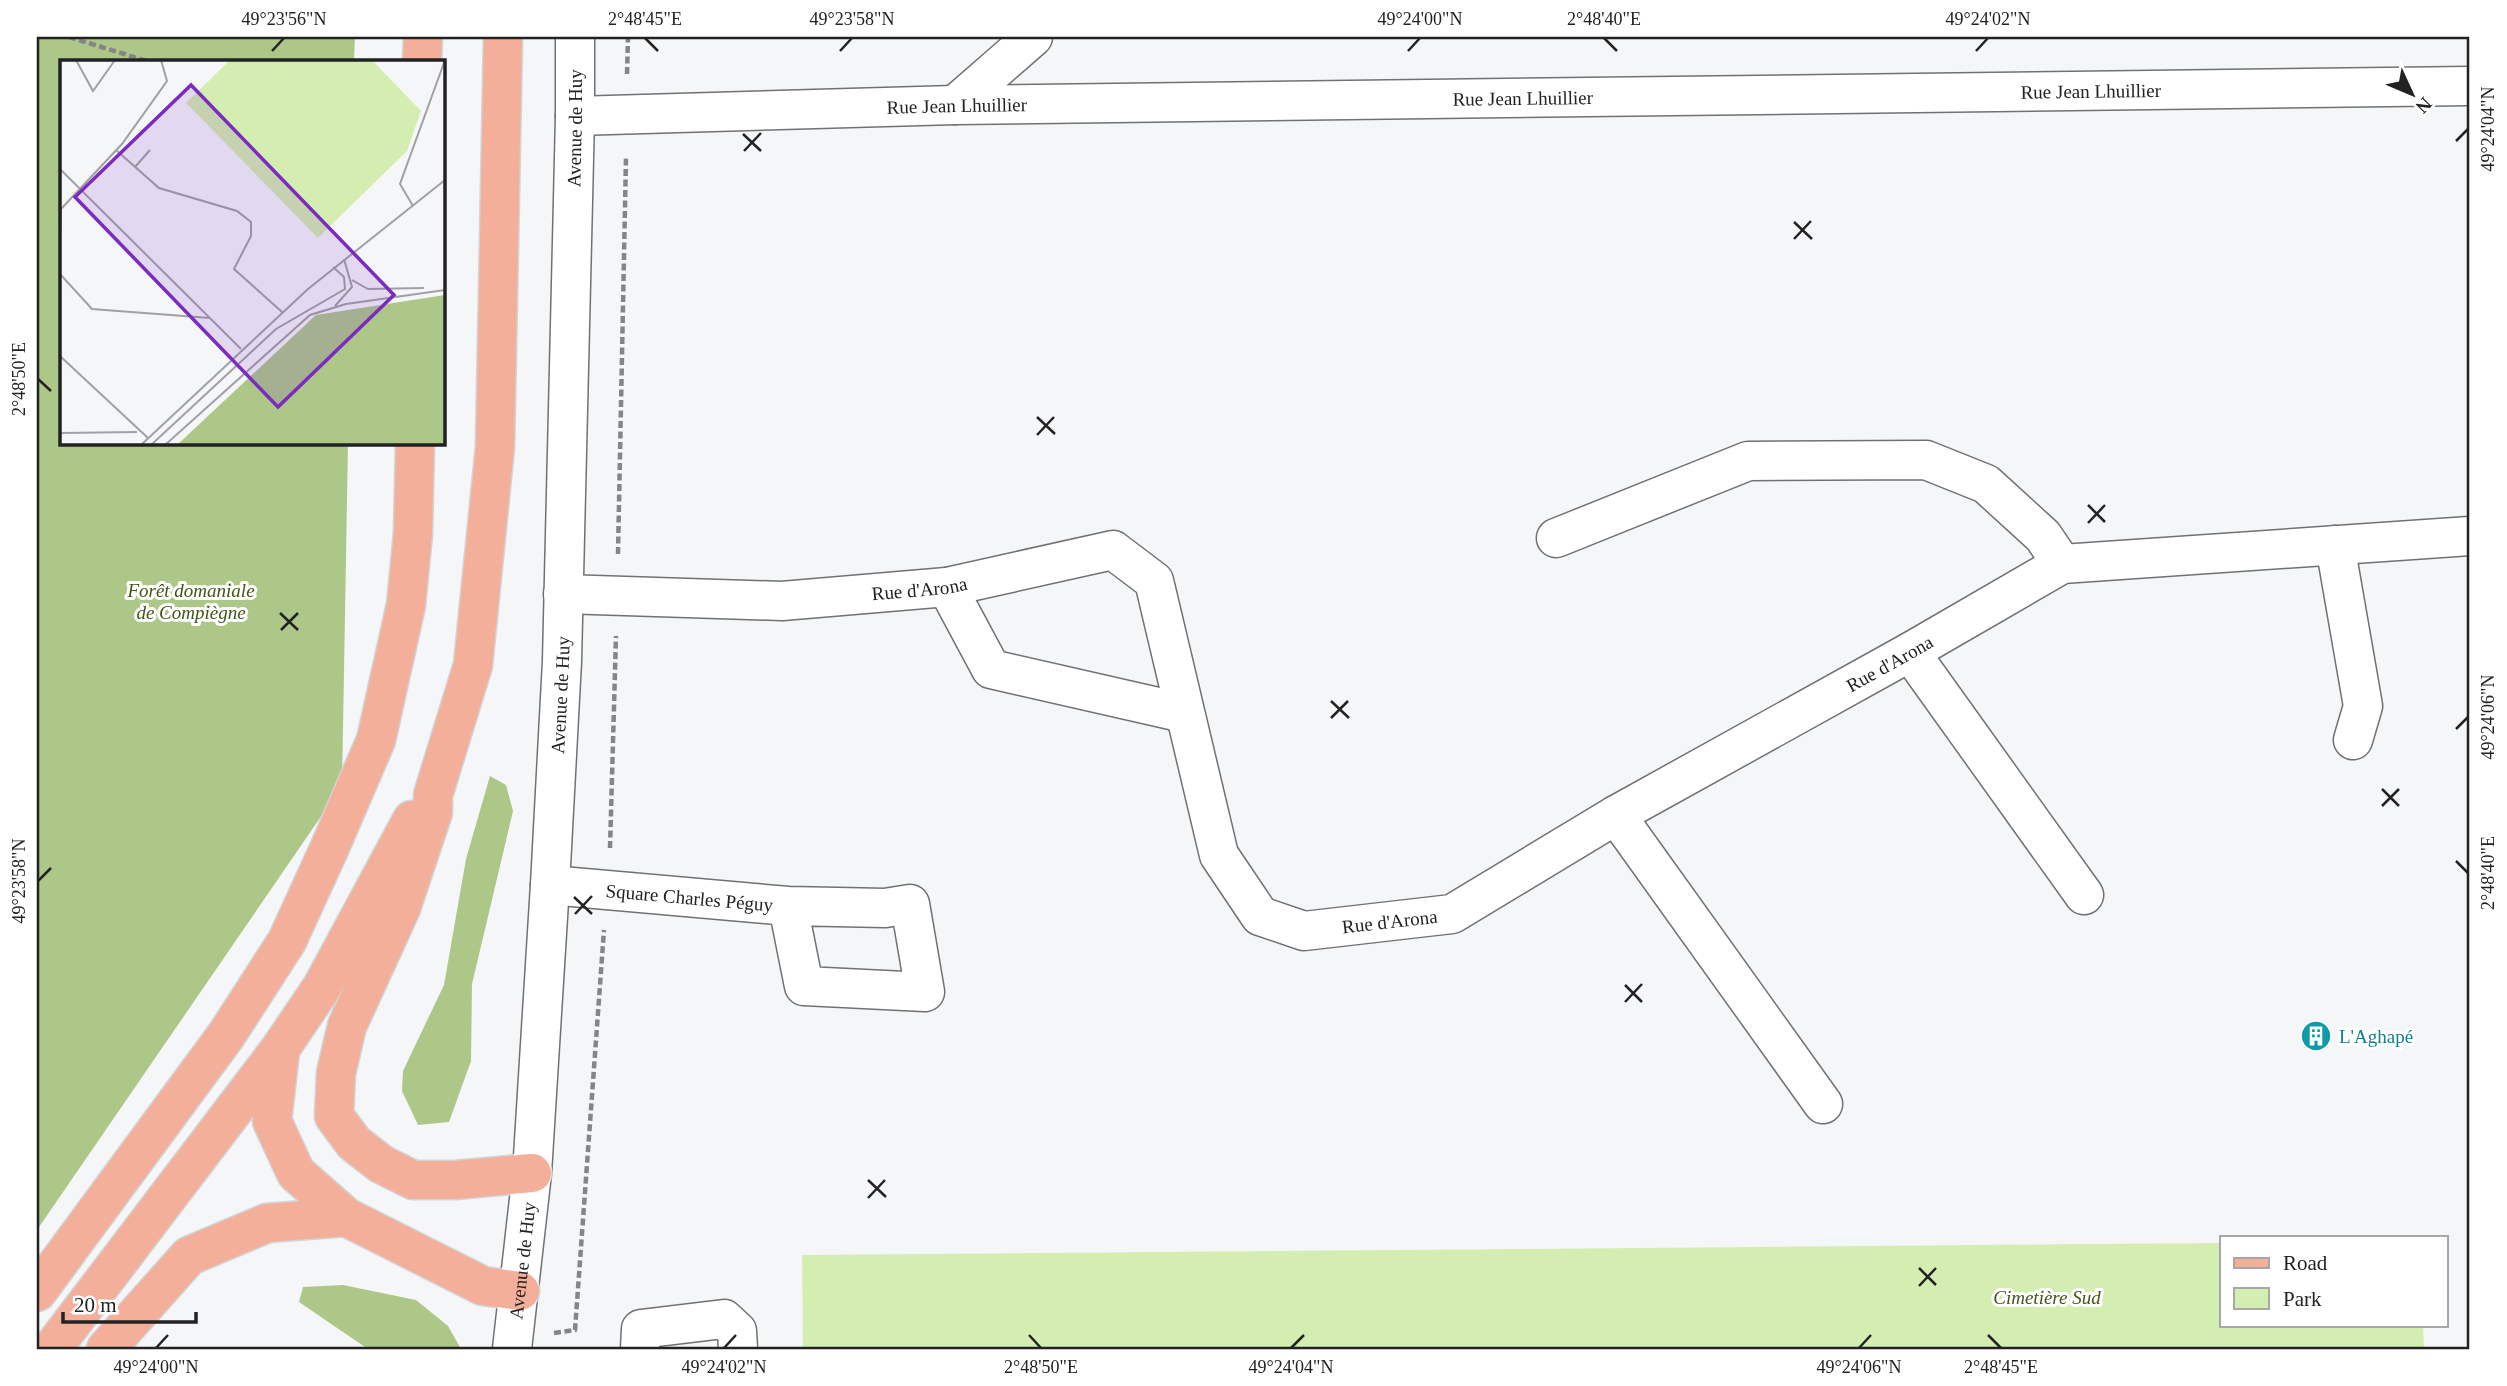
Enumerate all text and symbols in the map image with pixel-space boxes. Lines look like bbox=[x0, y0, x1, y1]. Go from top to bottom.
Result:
text: 49°23'56"N bbox=[242, 9, 326, 29]
text: 2°48'45"E bbox=[608, 9, 682, 29]
text: 49°23'58"N bbox=[810, 9, 894, 29]
text: 49°24'00"N bbox=[1378, 9, 1462, 29]
text: 2°48'40"E bbox=[1567, 9, 1641, 29]
text: 49°24'02"N bbox=[1946, 9, 2030, 29]
inset map bbox=[60, 60, 444, 444]
north arrow bbox=[2378, 60, 2448, 130]
street label: Avenue de Huy bbox=[563, 69, 586, 187]
street label: Rue Jean Lhuillier bbox=[2020, 79, 2162, 102]
street label: Rue Jean Lhuillier bbox=[1452, 86, 1594, 109]
text: 49°24'04"N bbox=[2478, 87, 2498, 171]
text: N bbox=[2411, 93, 2436, 118]
street label: Rue Jean Lhuillier bbox=[886, 94, 1028, 117]
text: 2°48'50"E bbox=[9, 342, 29, 416]
street label: Rue d'Arona bbox=[871, 572, 970, 604]
park label: Forêt domaniale de Compiègne bbox=[126, 580, 255, 623]
street label: Rue d'Arona bbox=[1842, 630, 1937, 696]
street label: Avenue de Huy bbox=[547, 635, 573, 754]
text: 49°24'06"N bbox=[2478, 675, 2498, 759]
text: 2°48'40"E bbox=[2478, 836, 2498, 910]
text: 49°23'58"N bbox=[9, 839, 29, 923]
street label: Square Charles Péguy bbox=[605, 879, 774, 915]
street label: Rue d'Arona bbox=[1341, 905, 1439, 937]
building icon: L'Aghapé bbox=[2299, 1019, 2333, 1053]
place label: L'Aghapé bbox=[2339, 1026, 2413, 1047]
street label: Avenue de Huy bbox=[505, 1200, 539, 1320]
legend bbox=[2220, 1236, 2448, 1326]
text: Road bbox=[2283, 1251, 2328, 1275]
scale bar bbox=[63, 1281, 196, 1325]
park label: Cimetière Sud bbox=[1993, 1287, 2101, 1308]
text: Park bbox=[2283, 1287, 2322, 1311]
text: 20 m bbox=[74, 1293, 117, 1317]
text: 49°24'00"N bbox=[114, 1357, 198, 1377]
text: 49°24'02"N bbox=[682, 1357, 766, 1377]
text: 2°48'50"E bbox=[1004, 1357, 1078, 1377]
text: 49°24'04"N bbox=[1249, 1357, 1333, 1377]
text: 49°24'06"N bbox=[1817, 1357, 1901, 1377]
text: 2°48'45"E bbox=[1964, 1357, 2038, 1377]

